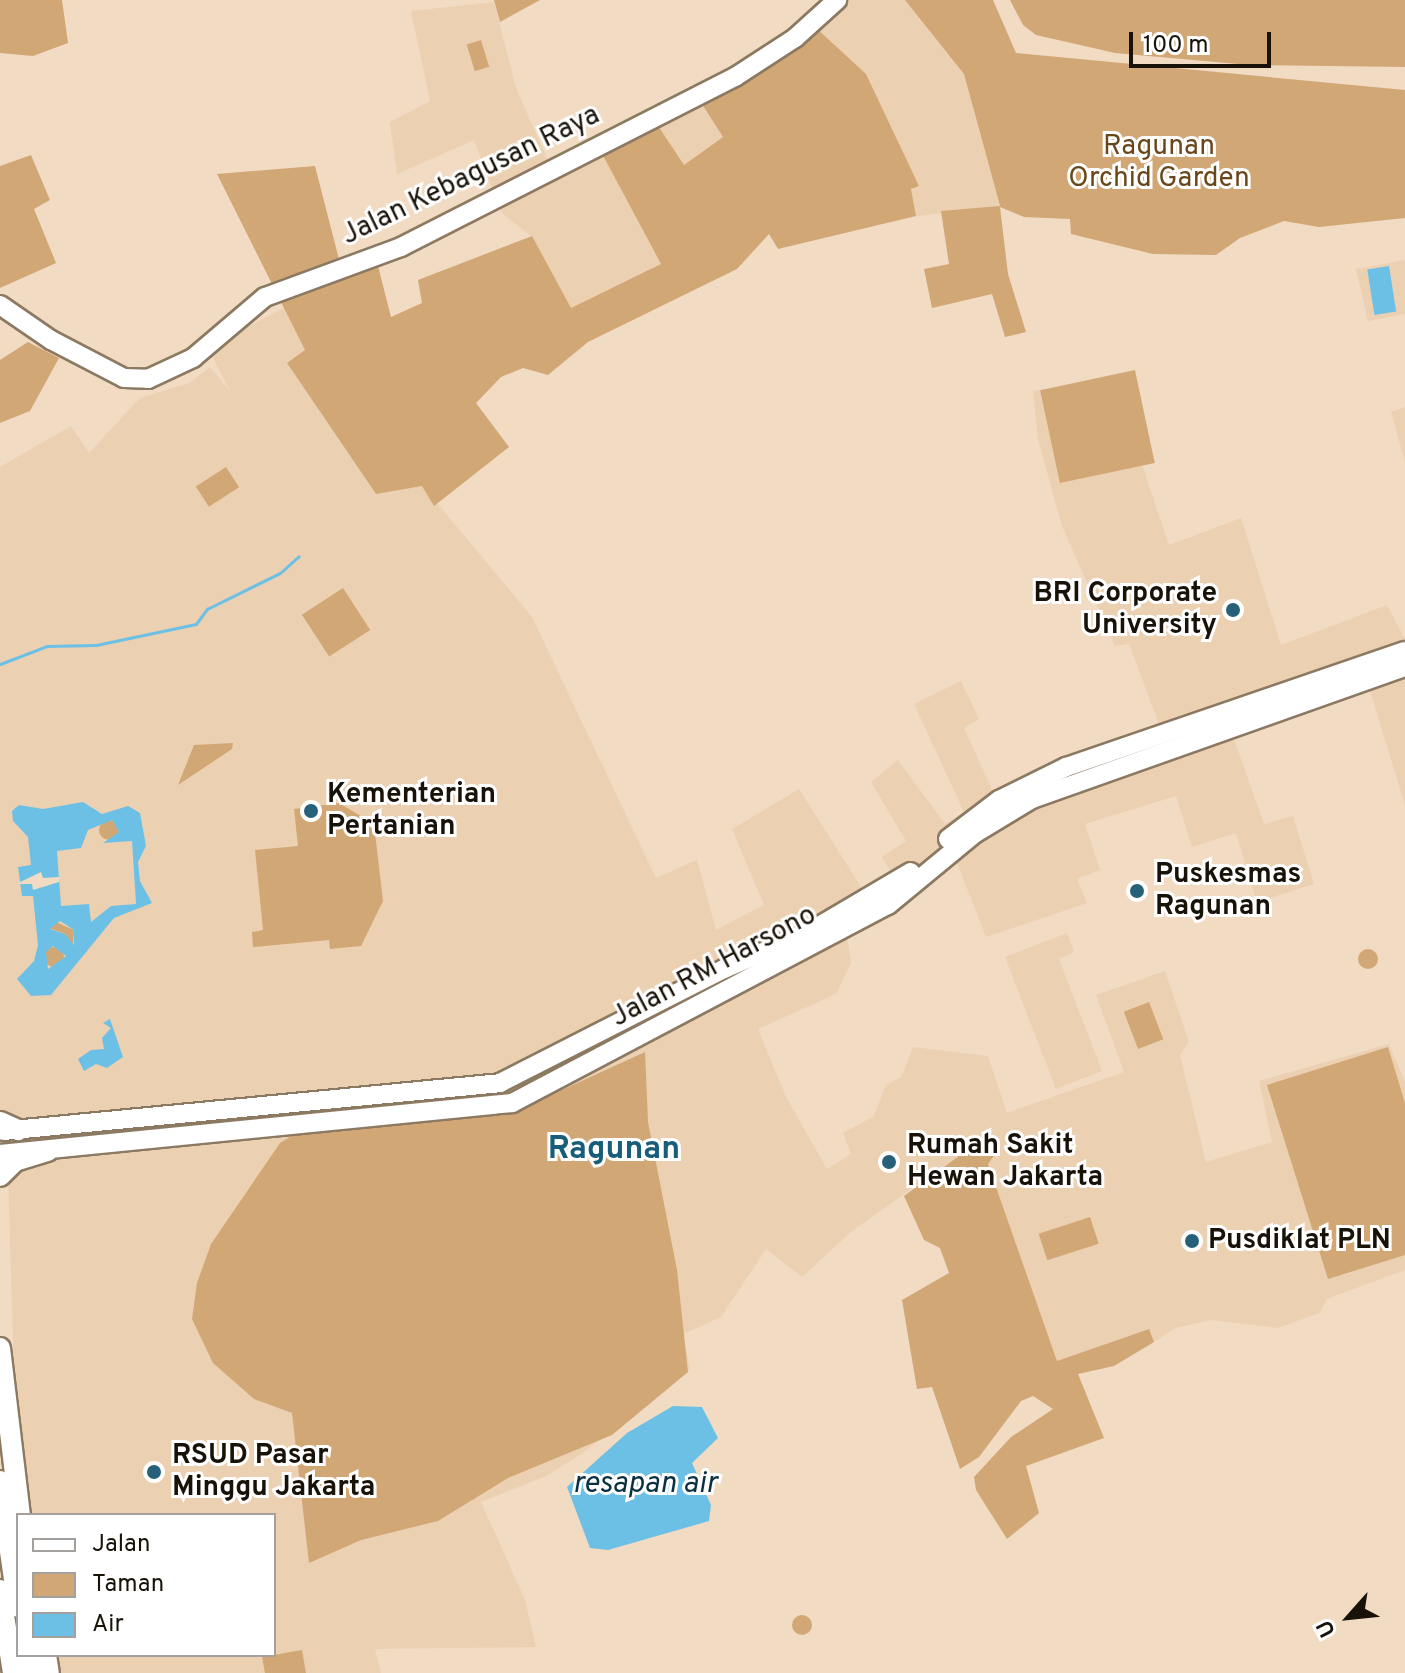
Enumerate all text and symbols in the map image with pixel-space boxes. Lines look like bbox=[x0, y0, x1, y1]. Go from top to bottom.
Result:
scale bar bbox=[1133, 16, 1275, 66]
text: 100 m bbox=[1143, 31, 1209, 61]
street label: Jalan Kebagusan Raya bbox=[337, 99, 605, 253]
park label: Ragunan Orchid Garden bbox=[1068, 130, 1250, 196]
place label: BRI Corporate University bbox=[1034, 577, 1217, 643]
marker: BRI Corporate University bbox=[1224, 601, 1242, 619]
place label: Kementerian Pertanian bbox=[327, 778, 496, 844]
marker: Kementerian Pertanian bbox=[302, 802, 320, 820]
place label: Puskesmas Ragunan bbox=[1155, 858, 1301, 924]
marker: Puskesmas Ragunan bbox=[1126, 880, 1148, 902]
street label: Jalan RM Harsono bbox=[606, 899, 822, 1035]
place label: Rumah Sakit Hewan Jakarta bbox=[907, 1129, 1103, 1195]
district label: Ragunan bbox=[548, 1131, 680, 1169]
marker: Rumah Sakit Hewan Jakarta bbox=[878, 1151, 900, 1173]
place label: Pusdiklat PLN bbox=[1208, 1224, 1391, 1258]
marker: Pusdiklat PLN bbox=[1183, 1232, 1201, 1250]
place label: RSUD Pasar Minggu Jakarta bbox=[172, 1439, 375, 1505]
marker: RSUD Pasar Minggu Jakarta bbox=[143, 1461, 165, 1483]
water label: resapan air bbox=[573, 1467, 717, 1503]
legend bbox=[16, 1513, 276, 1657]
text: Jalan bbox=[92, 1530, 150, 1560]
text: Taman bbox=[92, 1570, 164, 1600]
north arrow bbox=[1309, 1577, 1389, 1657]
text: Air bbox=[92, 1610, 124, 1640]
text: U bbox=[1312, 1615, 1343, 1641]

